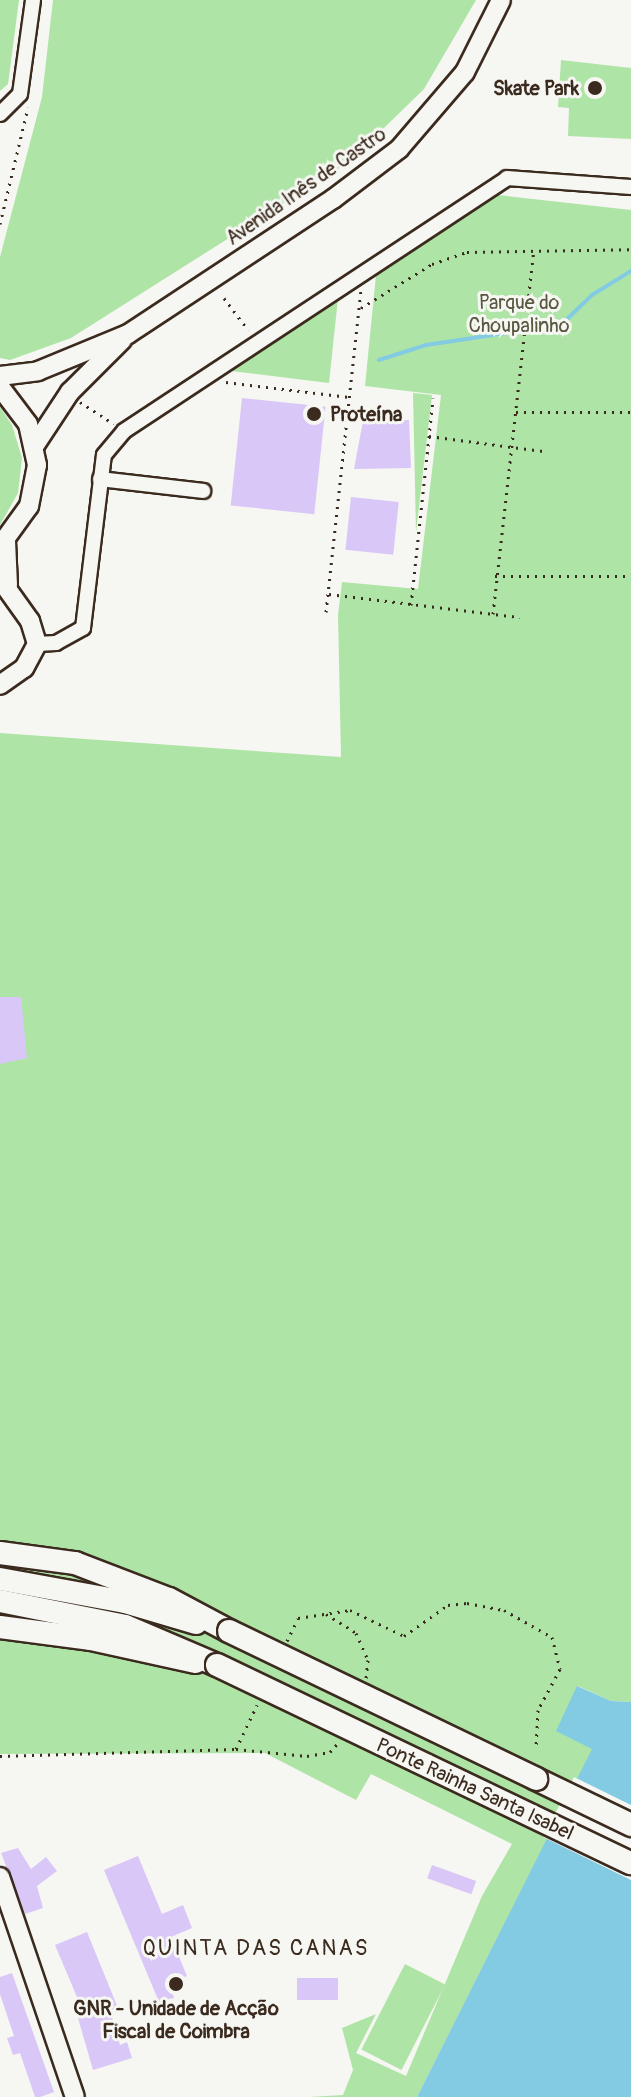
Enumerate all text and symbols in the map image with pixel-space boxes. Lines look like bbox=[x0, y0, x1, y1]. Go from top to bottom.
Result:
place label: Skate Park bbox=[493, 76, 579, 100]
marker: Skate Park bbox=[586, 79, 604, 97]
street label: Avenida Inês de Castro bbox=[221, 122, 391, 250]
park label: Parque do Choupalinho bbox=[469, 291, 569, 338]
place label: Proteína bbox=[330, 402, 402, 426]
marker: Proteína bbox=[305, 405, 323, 423]
street label: Ponte Rainha Santa Isabel bbox=[372, 1733, 578, 1845]
district label: QUINTA DAS CANAS bbox=[142, 1936, 370, 1962]
marker: GNR - Unidade de Acção Fiscal de Coimbra bbox=[167, 1975, 185, 1993]
place label: GNR - Unidade de Acção Fiscal de Coimbra bbox=[73, 1996, 279, 2043]

